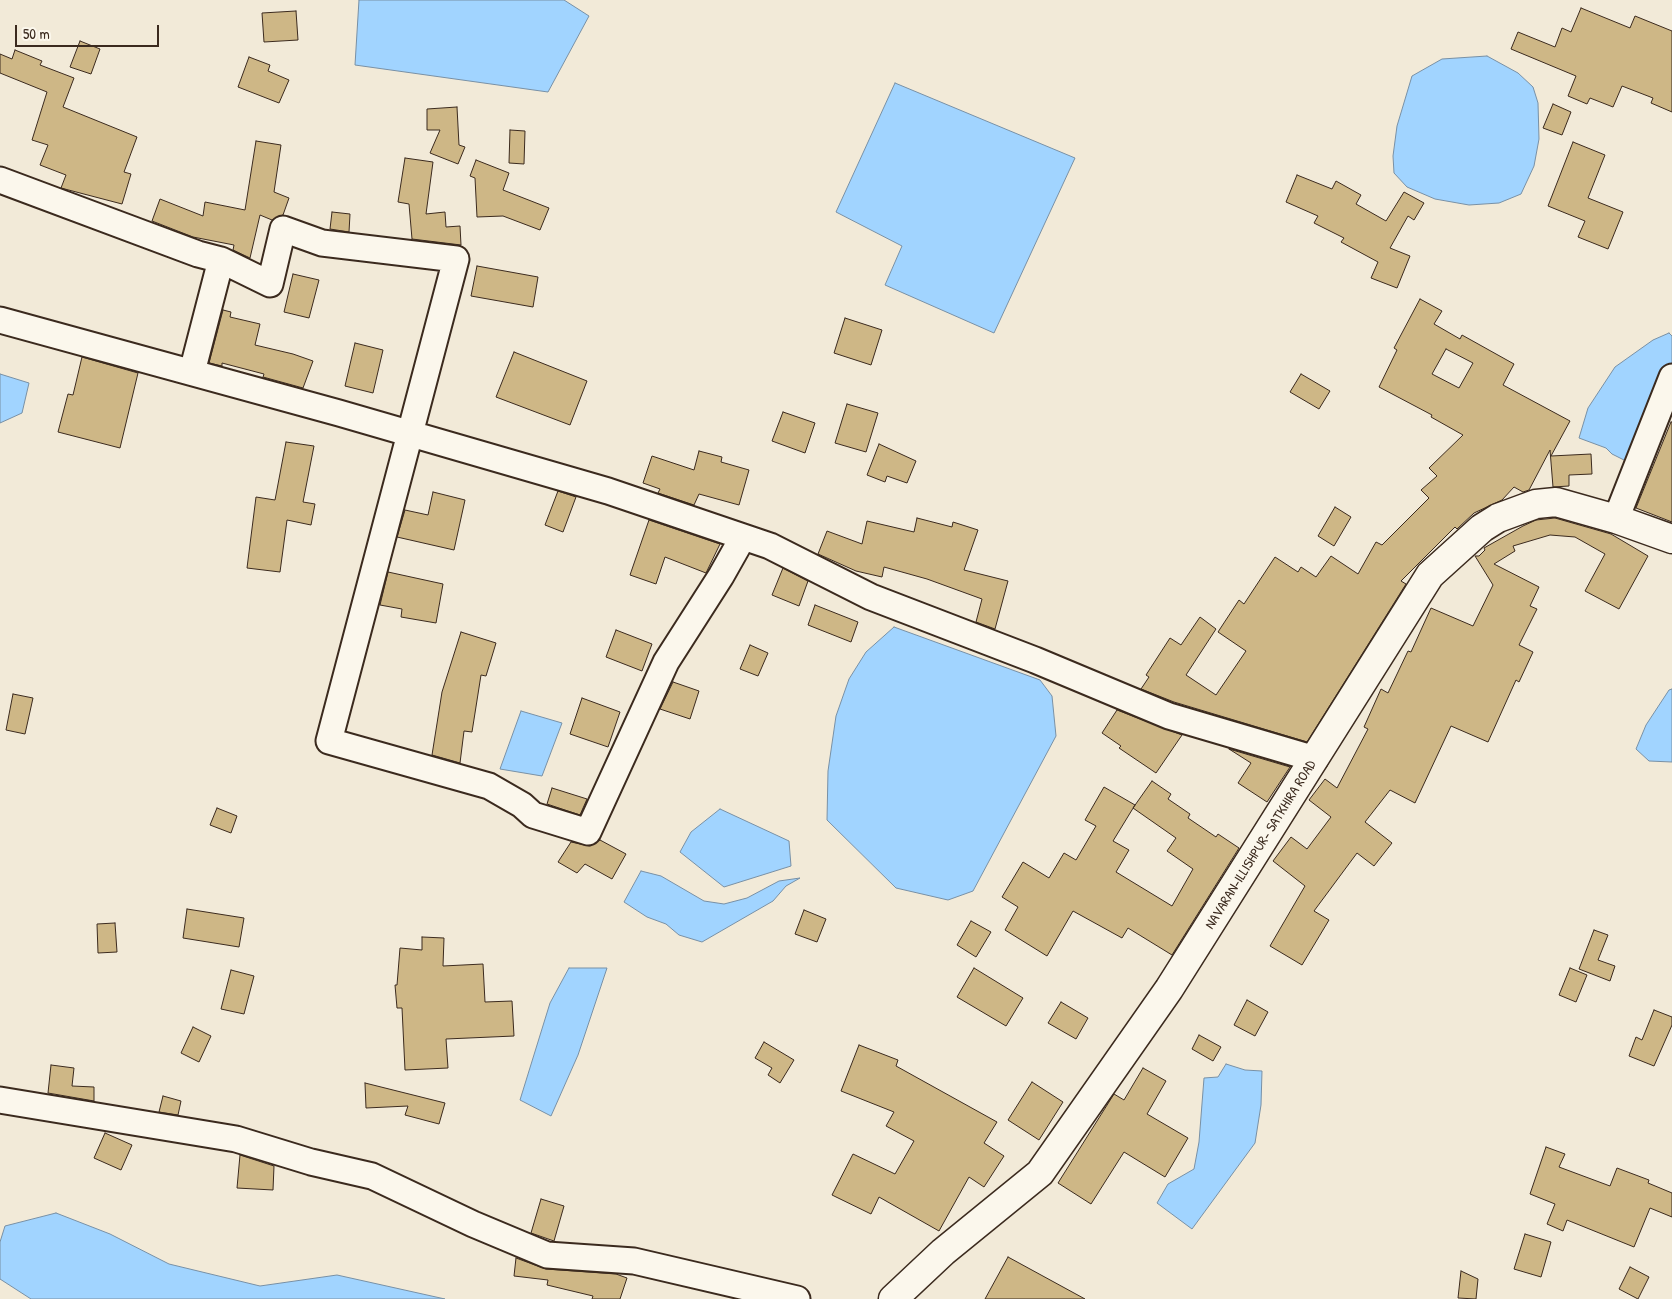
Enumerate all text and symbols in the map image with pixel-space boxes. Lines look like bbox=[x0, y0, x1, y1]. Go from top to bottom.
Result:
scale bar bbox=[18, 15, 161, 47]
text: 50 m bbox=[23, 23, 50, 44]
street label: NAVARAN-ILLISHPUR- SATKHIRA ROAD bbox=[1202, 757, 1320, 933]

